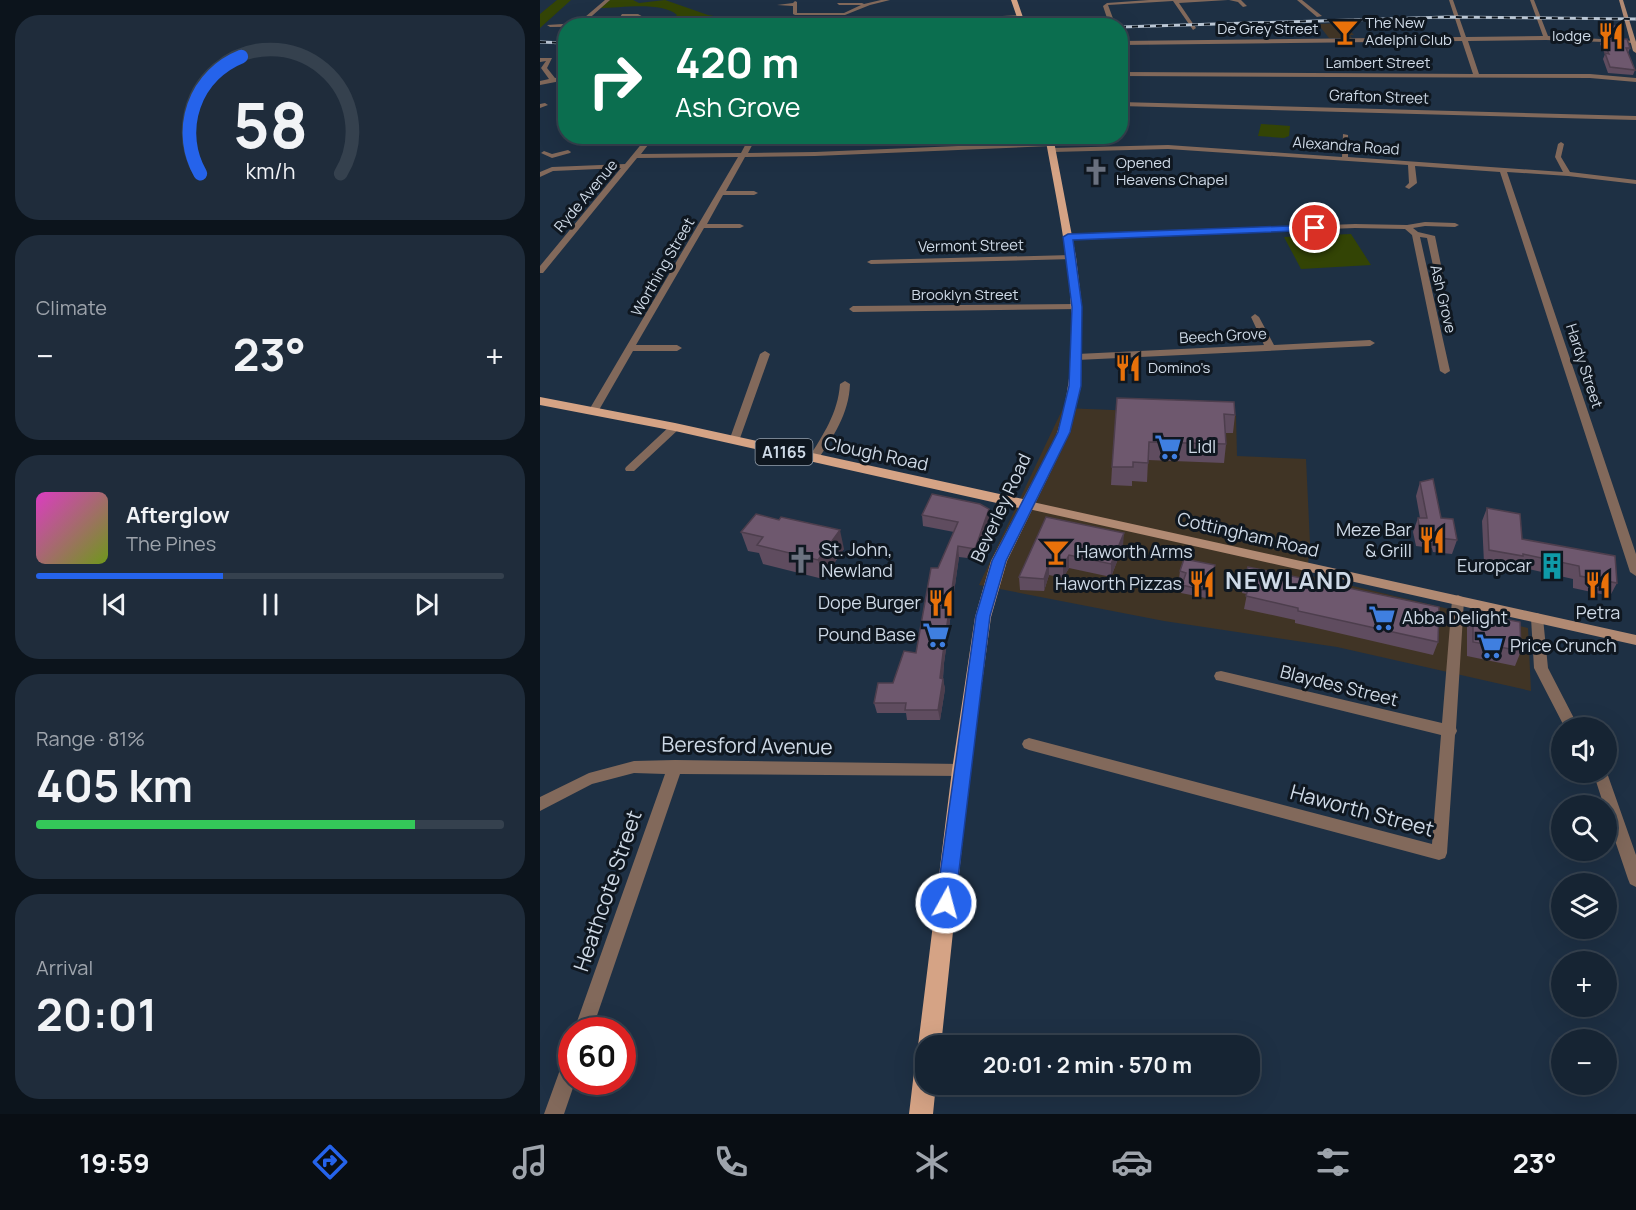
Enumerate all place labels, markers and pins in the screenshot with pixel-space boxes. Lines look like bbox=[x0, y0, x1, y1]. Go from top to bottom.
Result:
place label: The New Adelphi Club bbox=[1365, 12, 1452, 50]
bar icon: The New Adelphi Club bbox=[1330, 17, 1360, 47]
restaurant icon: lodge bbox=[1596, 21, 1626, 51]
place label: lodge bbox=[1552, 25, 1591, 46]
place label: Opened Heavens Chapel bbox=[1116, 152, 1228, 190]
church icon: Opened Heavens Chapel bbox=[1081, 157, 1111, 187]
pin bbox=[1289, 202, 1340, 253]
restaurant icon: Domino's bbox=[1113, 353, 1143, 383]
place label: Domino's bbox=[1148, 357, 1210, 378]
supermarket icon: Lidl bbox=[1153, 432, 1183, 462]
place label: Lidl bbox=[1188, 434, 1216, 458]
place label: Meze Bar & Grill bbox=[1336, 517, 1413, 562]
restaurant icon: Meze Bar & Grill bbox=[1417, 525, 1447, 555]
place label: St. John, Newland bbox=[821, 537, 893, 582]
bar icon: Haworth Arms bbox=[1041, 537, 1071, 567]
place label: Haworth Arms bbox=[1076, 539, 1193, 563]
church icon: St. John, Newland bbox=[786, 545, 816, 575]
building icon: Europcar bbox=[1537, 551, 1567, 581]
place label: Europcar bbox=[1457, 553, 1532, 577]
restaurant icon: Haworth Pizzas bbox=[1187, 569, 1217, 599]
restaurant icon: Petra bbox=[1583, 570, 1613, 600]
place label: Haworth Pizzas bbox=[1055, 571, 1182, 595]
restaurant icon: Dope Burger bbox=[926, 588, 956, 618]
place label: Dope Burger bbox=[818, 590, 921, 614]
place label: Petra bbox=[1576, 600, 1620, 624]
supermarket icon: Abba Delight bbox=[1367, 603, 1397, 633]
place label: Abba Delight bbox=[1402, 605, 1508, 629]
supermarket icon: Pound Base bbox=[921, 620, 951, 650]
place label: Pound Base bbox=[818, 622, 916, 646]
supermarket icon: Price Crunch bbox=[1475, 631, 1505, 661]
place label: Price Crunch bbox=[1510, 633, 1617, 657]

